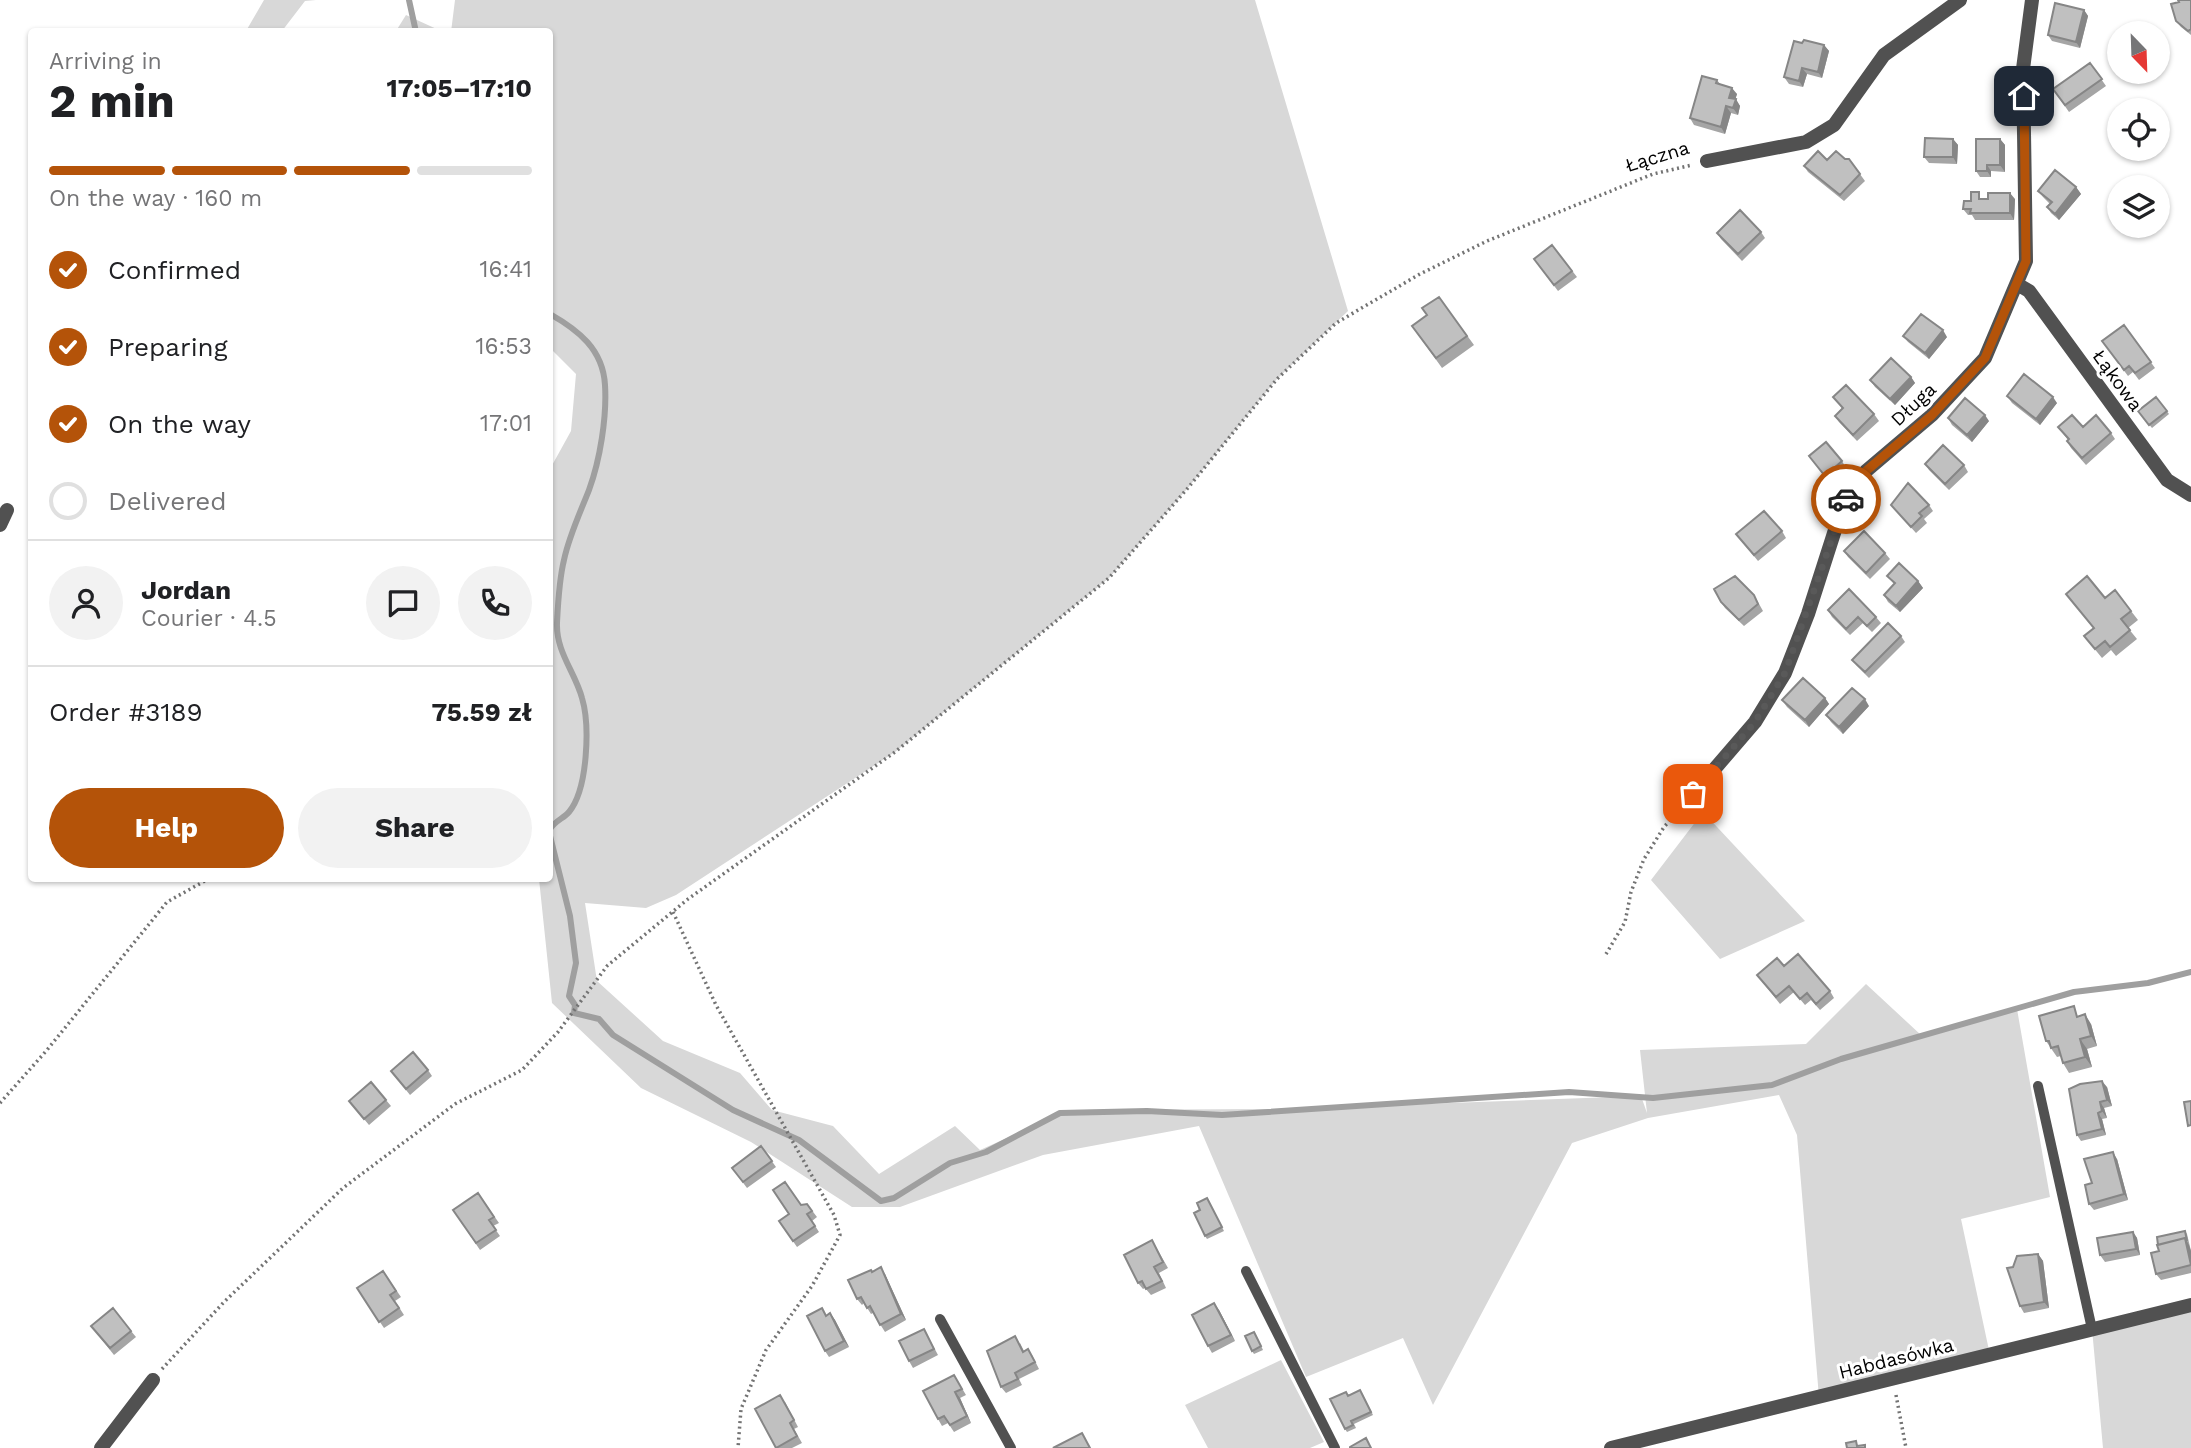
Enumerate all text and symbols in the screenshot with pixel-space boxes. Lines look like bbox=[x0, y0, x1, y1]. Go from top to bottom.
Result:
north arrow bbox=[2107, 21, 2170, 84]
map controls bbox=[2107, 21, 2170, 238]
text: Arriving in bbox=[49, 48, 162, 75]
pin bbox=[1994, 66, 2054, 126]
text: 17:05–17:10 bbox=[387, 73, 532, 103]
text: 2 min bbox=[49, 74, 175, 128]
icon: home bbox=[2005, 77, 2043, 115]
button: locate bbox=[2107, 98, 2170, 161]
street label: Łączna bbox=[1622, 136, 1692, 177]
button: layers bbox=[2107, 175, 2170, 238]
text: On the way · 160 m bbox=[49, 185, 262, 212]
icon: check bbox=[49, 251, 87, 289]
text: Confirmed bbox=[108, 255, 241, 285]
text: 16:41 bbox=[480, 256, 532, 283]
icon: check bbox=[49, 328, 87, 366]
text: Preparing bbox=[108, 332, 228, 362]
text: 16:53 bbox=[475, 333, 532, 360]
street label: Łąkowa bbox=[2088, 345, 2148, 416]
street label: Długa bbox=[1886, 378, 1941, 431]
icon: check bbox=[49, 405, 87, 443]
text: On the way bbox=[108, 409, 251, 439]
text: 17:01 bbox=[480, 410, 532, 437]
courier bbox=[1811, 464, 1881, 534]
icon: car bbox=[1827, 480, 1865, 518]
text: Delivered bbox=[108, 486, 227, 516]
button: person bbox=[49, 566, 123, 640]
button: chat bbox=[366, 566, 440, 640]
button: phone bbox=[458, 566, 532, 640]
text: Jordan bbox=[141, 575, 231, 605]
text: Courier · 4.5 bbox=[141, 605, 277, 632]
text: Order #3189 bbox=[49, 697, 203, 727]
text: 75.59 zł bbox=[431, 697, 532, 727]
pin bbox=[1663, 764, 1723, 824]
icon: bag bbox=[1674, 775, 1712, 813]
button: Help bbox=[49, 788, 284, 868]
button: Share bbox=[298, 788, 532, 868]
street label: Habdasówka bbox=[1836, 1333, 1956, 1384]

